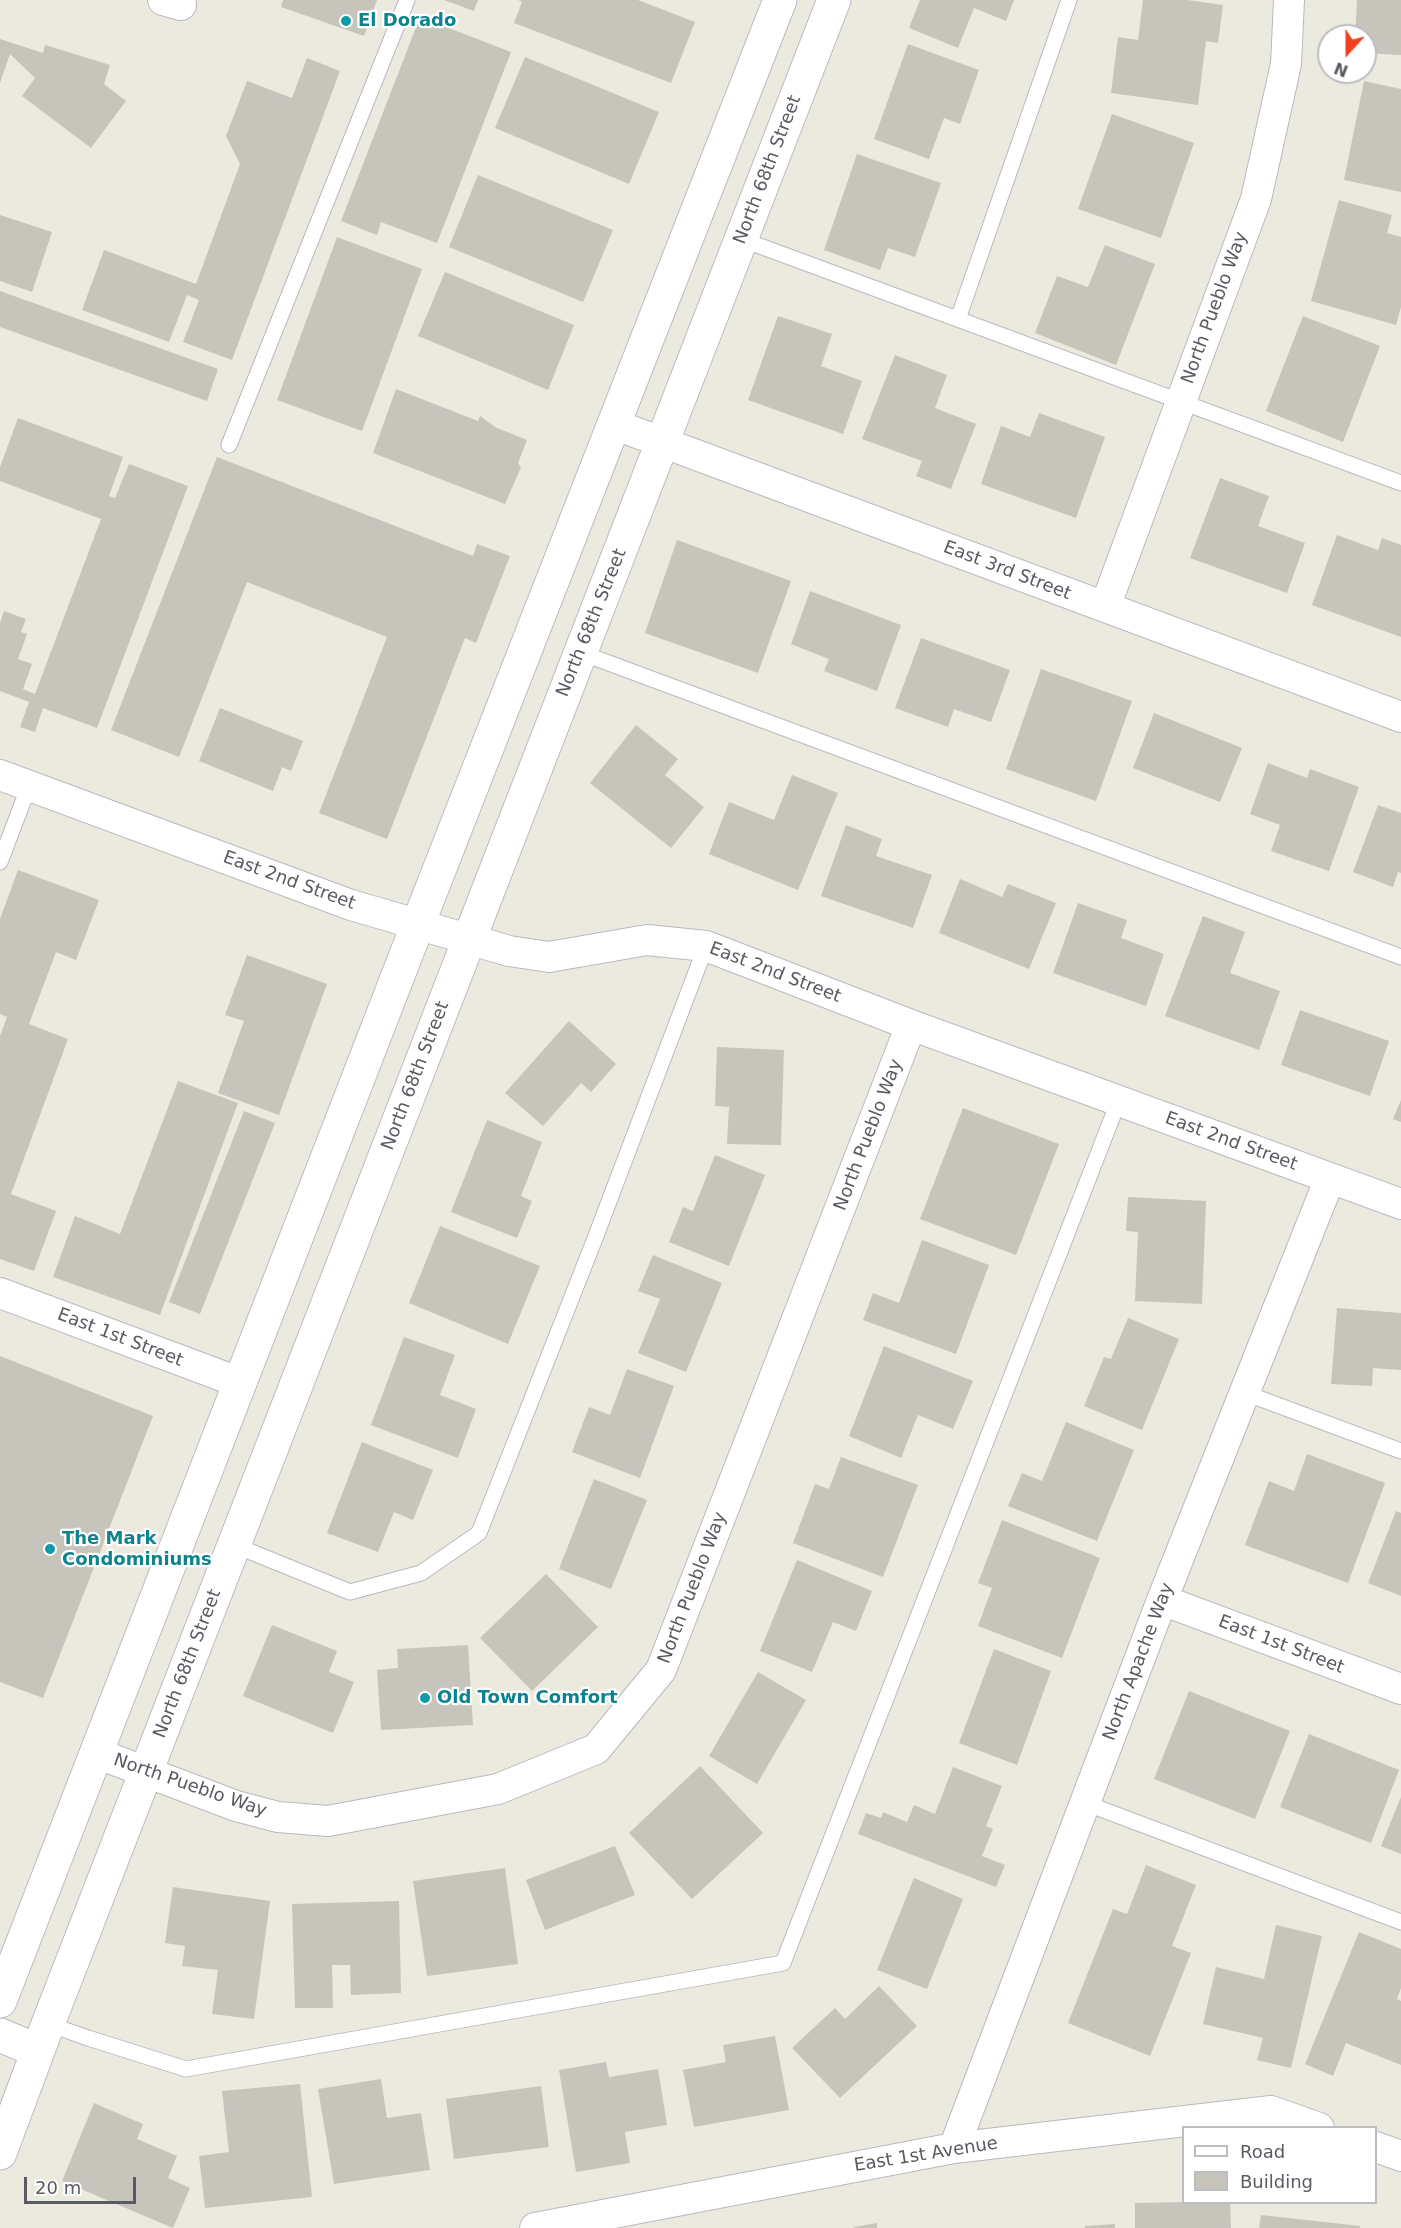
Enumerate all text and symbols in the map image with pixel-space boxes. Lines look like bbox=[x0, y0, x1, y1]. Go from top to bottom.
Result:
place label: El Dorado bbox=[358, 10, 456, 32]
marker: El Dorado bbox=[339, 14, 353, 28]
north arrow bbox=[1317, 24, 1377, 84]
text: N bbox=[1331, 58, 1351, 81]
street label: North 68th Street bbox=[730, 92, 806, 248]
street label: North Pueblo Way bbox=[1177, 229, 1253, 387]
street label: East 3rd Street bbox=[940, 537, 1074, 605]
street label: North 68th Street bbox=[552, 546, 632, 700]
street label: East 2nd Street bbox=[220, 847, 358, 915]
street label: East 2nd Street bbox=[706, 938, 844, 1008]
street label: North 68th Street bbox=[378, 998, 454, 1154]
street label: North Pueblo Way bbox=[830, 1056, 908, 1214]
street label: East 2nd Street bbox=[1162, 1108, 1300, 1176]
street label: East 1st Street bbox=[54, 1304, 186, 1372]
street label: North Pueblo Way bbox=[654, 1509, 732, 1667]
place label: The Mark Condominiums bbox=[62, 1528, 212, 1570]
marker: The Mark Condominiums bbox=[43, 1542, 57, 1556]
street label: North Apache Way bbox=[1099, 1580, 1179, 1744]
street label: North 68th Street bbox=[150, 1586, 226, 1742]
street label: East 1st Street bbox=[1215, 1611, 1347, 1679]
place label: Old Town Comfort bbox=[437, 1687, 618, 1709]
marker: Old Town Comfort bbox=[418, 1691, 432, 1705]
street label: North Pueblo Way bbox=[111, 1750, 269, 1822]
legend bbox=[1182, 2126, 1377, 2204]
street label: East 1st Avenue bbox=[853, 2133, 999, 2177]
text: Road bbox=[1240, 2141, 1285, 2162]
scale bar bbox=[27, 2165, 140, 2203]
text: Building bbox=[1240, 2171, 1313, 2192]
text: 20 m bbox=[35, 2177, 81, 2198]

